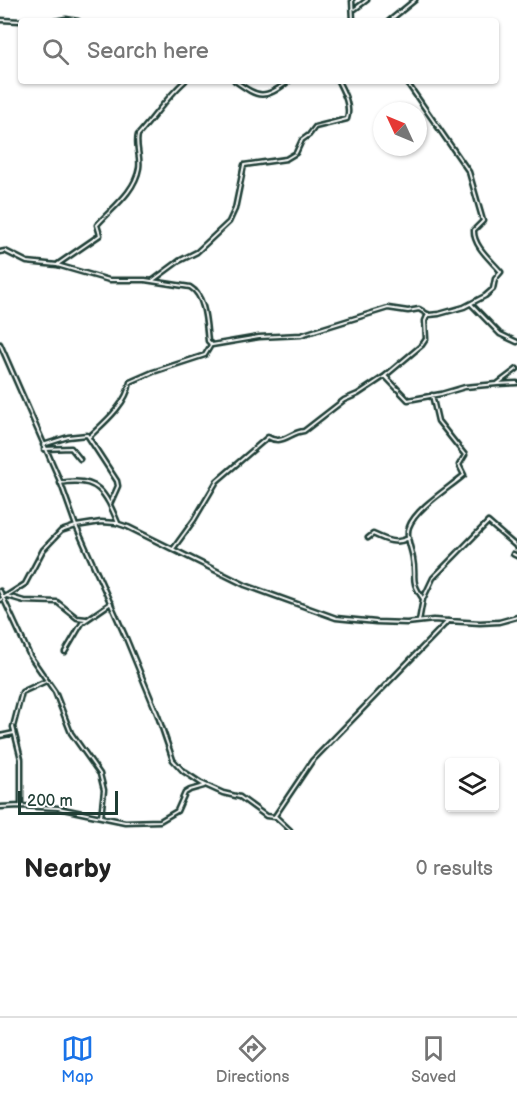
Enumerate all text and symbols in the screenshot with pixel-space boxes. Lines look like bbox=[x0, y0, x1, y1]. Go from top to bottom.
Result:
search box bbox=[18, 18, 499, 84]
icon: search bbox=[39, 35, 72, 68]
text: Search here bbox=[87, 38, 209, 65]
north arrow bbox=[373, 102, 427, 156]
map controls bbox=[445, 758, 499, 812]
button: layers bbox=[445, 758, 499, 812]
scale bar bbox=[18, 788, 118, 816]
text: 200 m bbox=[27, 792, 73, 811]
text: Nearby bbox=[24, 854, 111, 885]
text: 0 results bbox=[416, 857, 493, 881]
tab: Map bbox=[61, 1032, 94, 1087]
tab: Directions bbox=[216, 1032, 289, 1087]
tab: Saved bbox=[411, 1032, 456, 1087]

